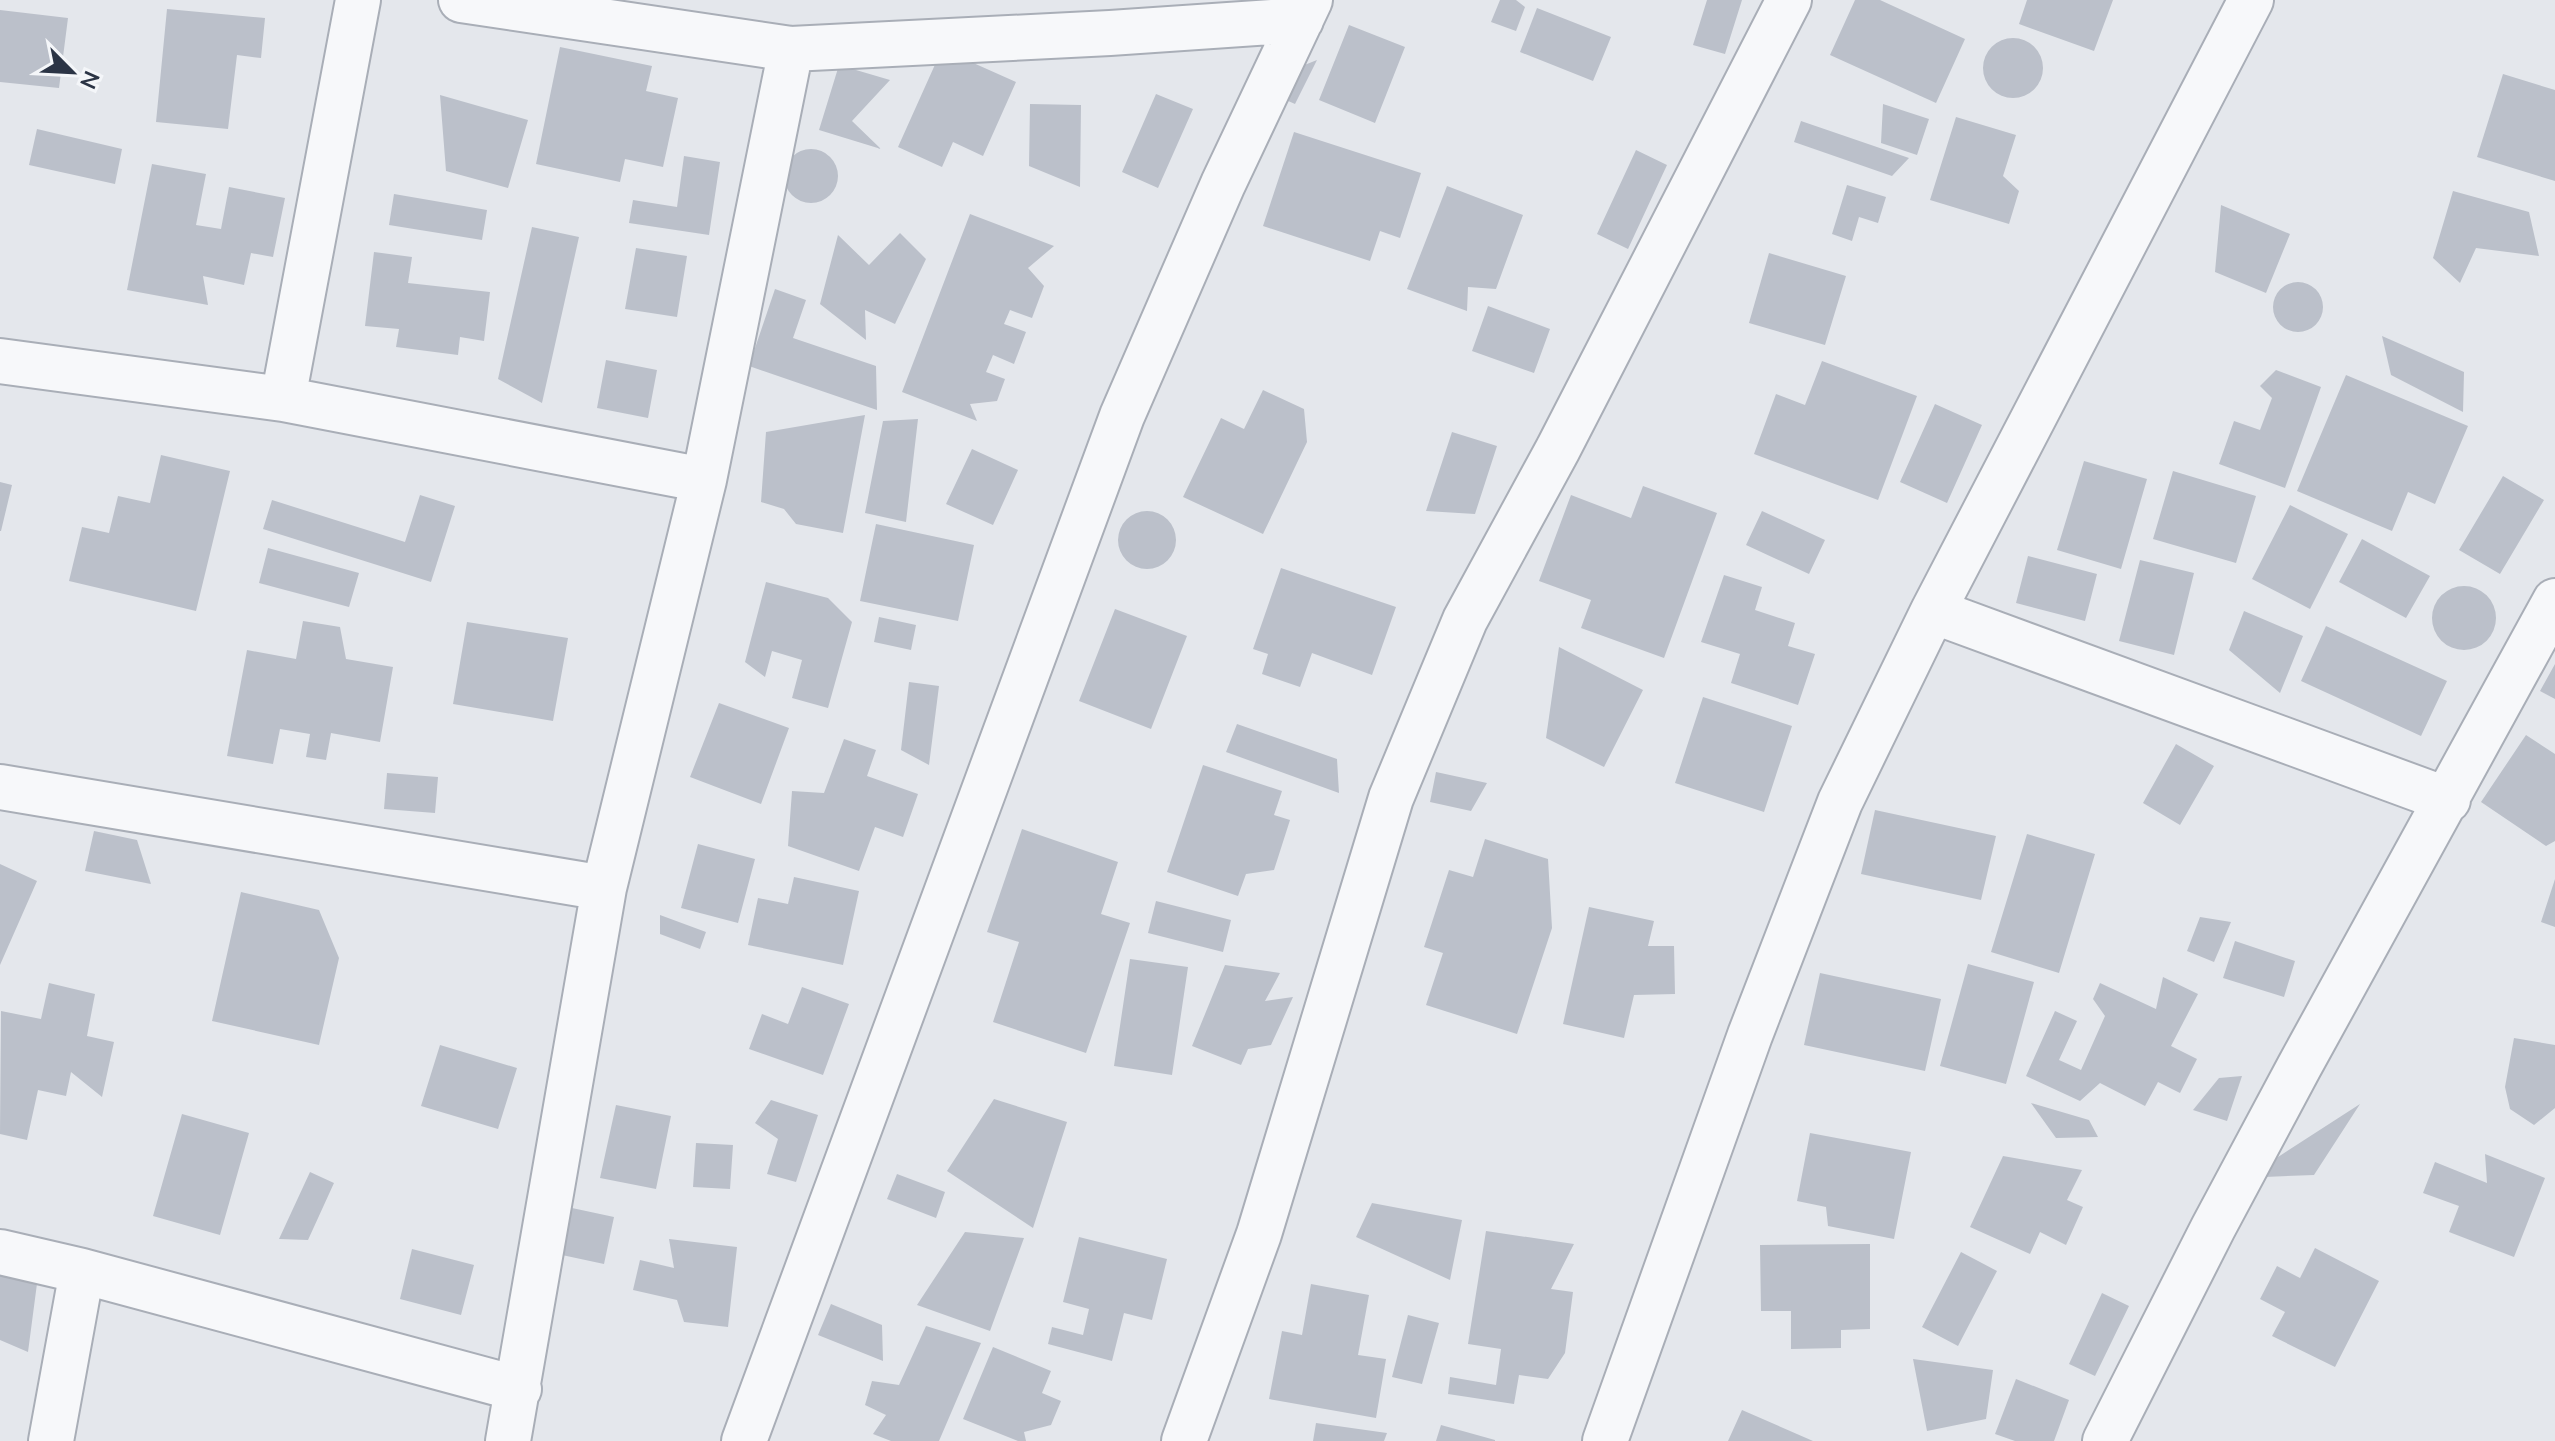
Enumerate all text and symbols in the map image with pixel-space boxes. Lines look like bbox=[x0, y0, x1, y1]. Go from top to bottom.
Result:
north arrow bbox=[32, 32, 112, 112]
text: N bbox=[74, 67, 106, 93]

